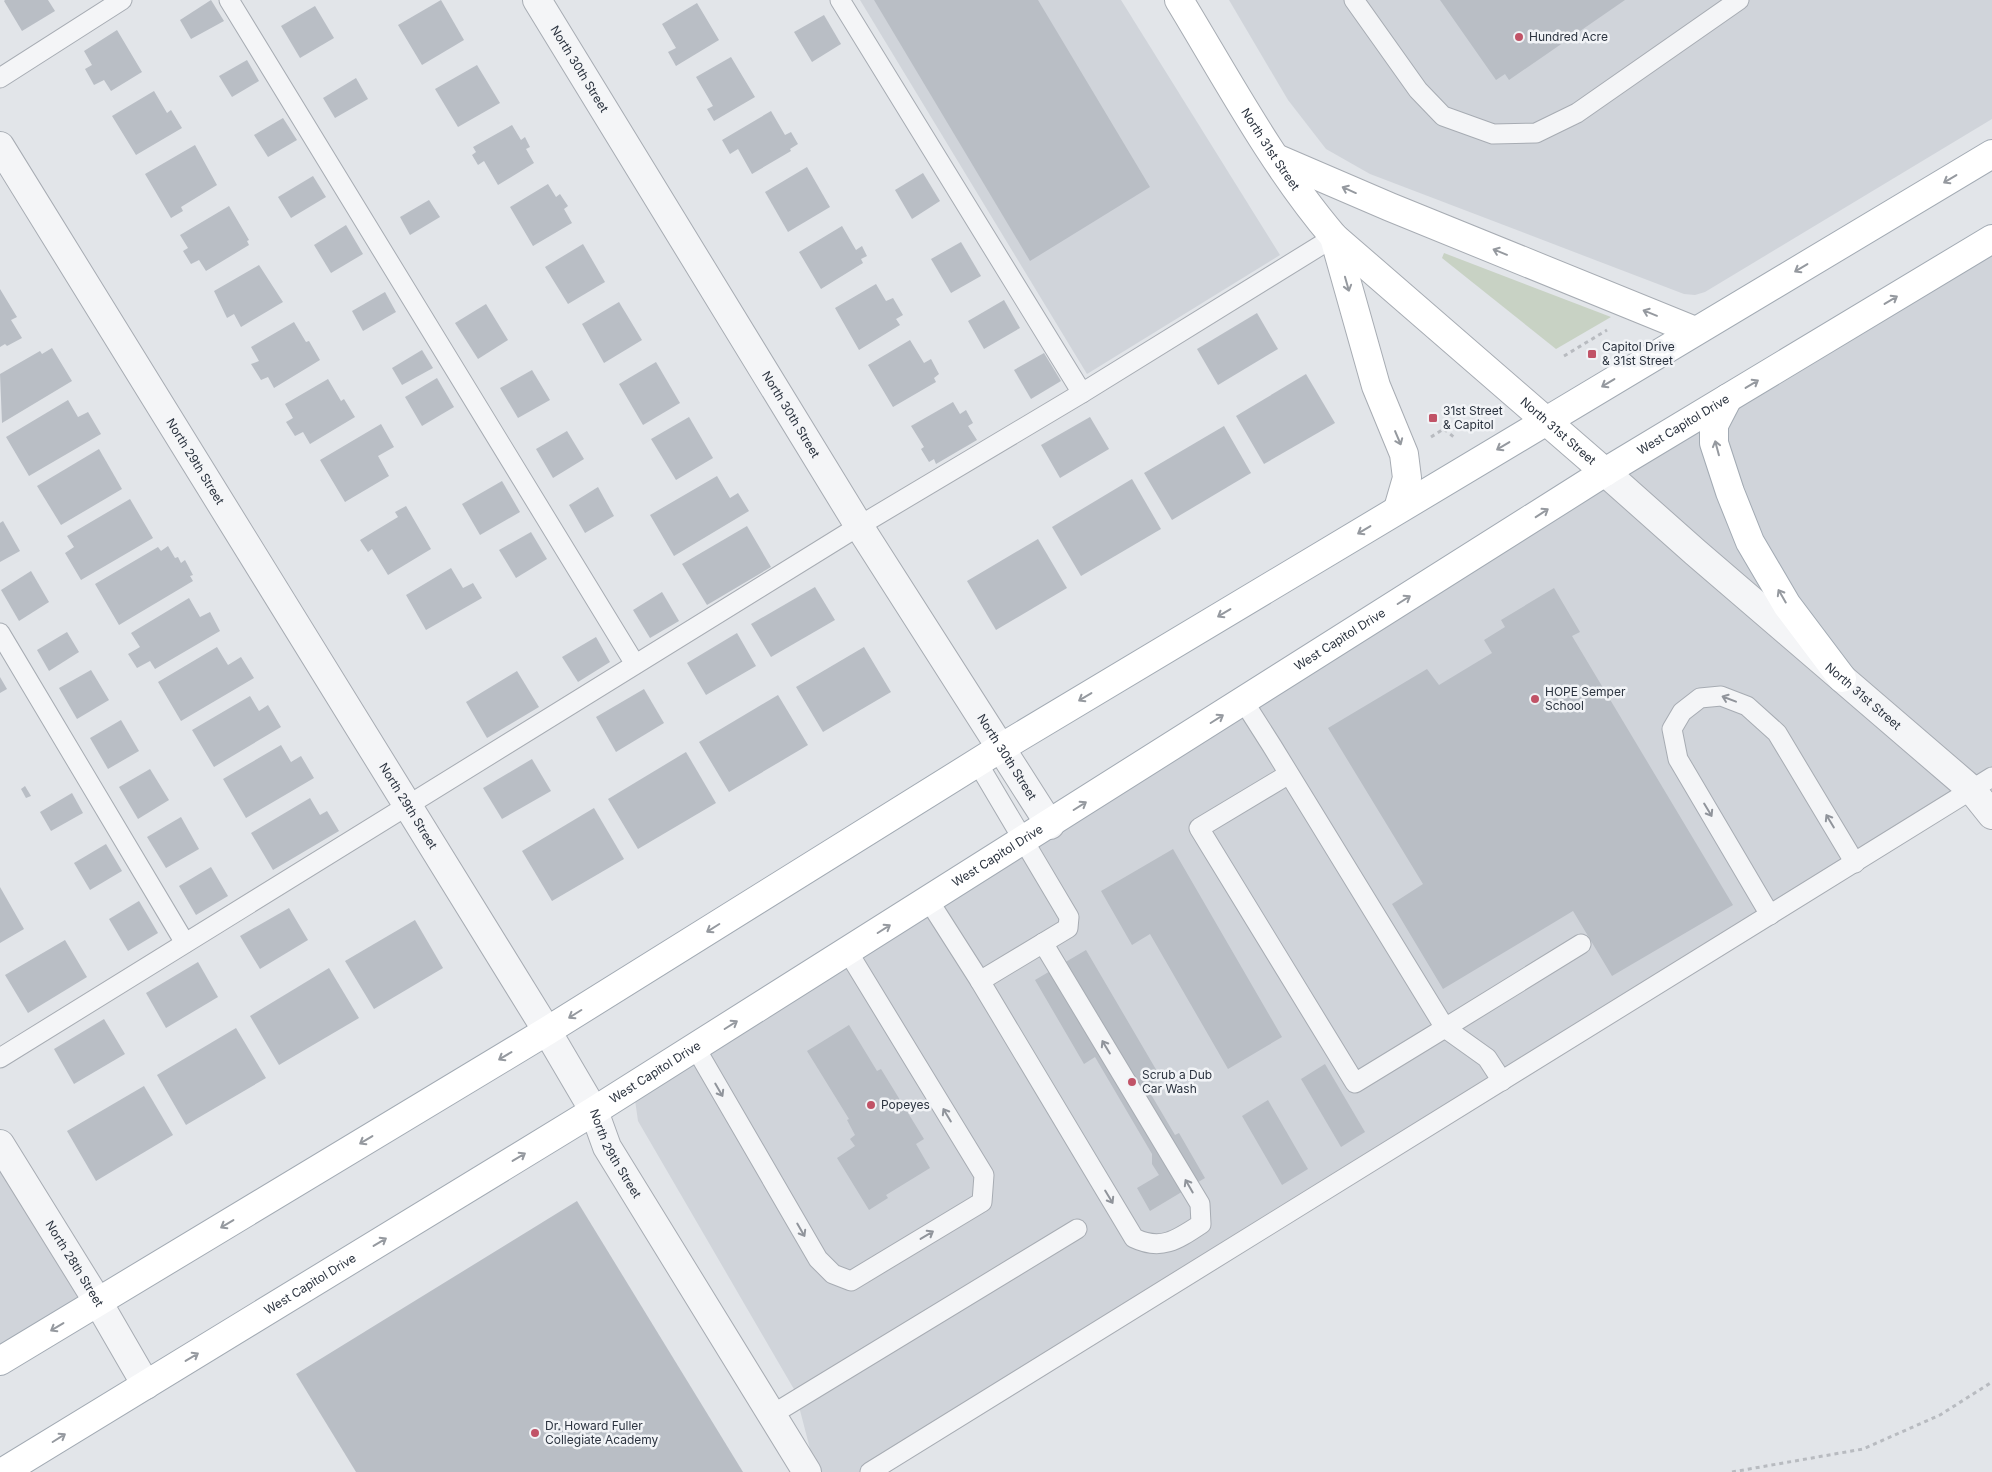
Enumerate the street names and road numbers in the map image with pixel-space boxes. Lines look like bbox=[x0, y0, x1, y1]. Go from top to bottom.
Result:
street label: North 30th Street bbox=[548, 23, 612, 115]
street label: North 31st Street bbox=[1238, 105, 1303, 193]
street label: North 30th Street bbox=[759, 368, 823, 460]
street label: West Capitol Drive bbox=[1634, 391, 1732, 458]
street label: North 31st Street bbox=[1517, 394, 1599, 468]
street label: North 29th Street bbox=[163, 415, 228, 507]
street label: West Capitol Drive bbox=[1291, 605, 1388, 673]
street label: North 31st Street bbox=[1822, 659, 1904, 733]
street label: North 30th Street bbox=[974, 711, 1040, 803]
street label: North 29th Street bbox=[376, 760, 441, 852]
street label: West Capitol Drive bbox=[949, 821, 1046, 890]
street label: West Capitol Drive bbox=[607, 1038, 703, 1106]
street label: North 29th Street bbox=[587, 1107, 645, 1201]
street label: North 28th Street bbox=[42, 1218, 107, 1309]
street label: West Capitol Drive bbox=[261, 1250, 359, 1318]

